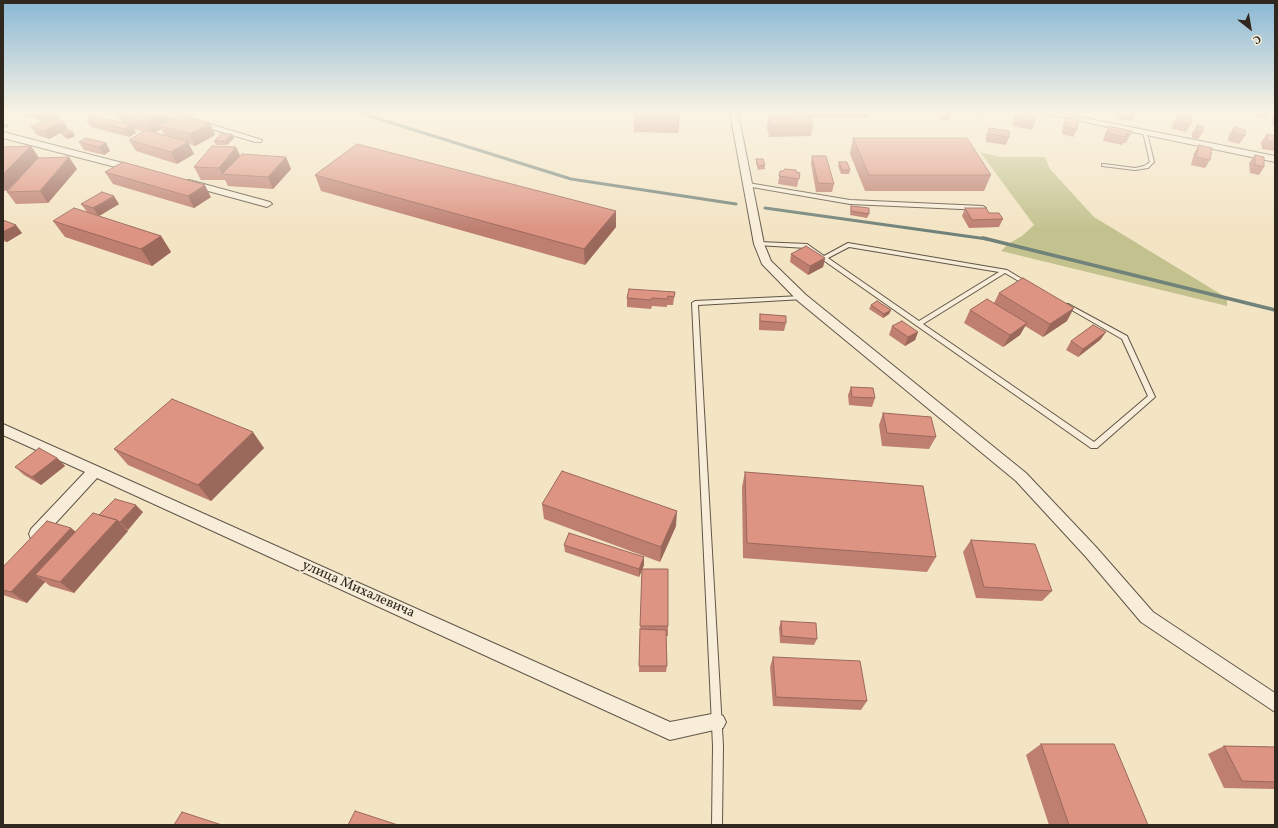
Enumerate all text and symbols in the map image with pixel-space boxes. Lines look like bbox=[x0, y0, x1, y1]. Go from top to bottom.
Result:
north arrow bbox=[1230, 8, 1270, 48]
text: С bbox=[1250, 30, 1263, 47]
street label: улица Михалевича bbox=[299, 558, 417, 622]

